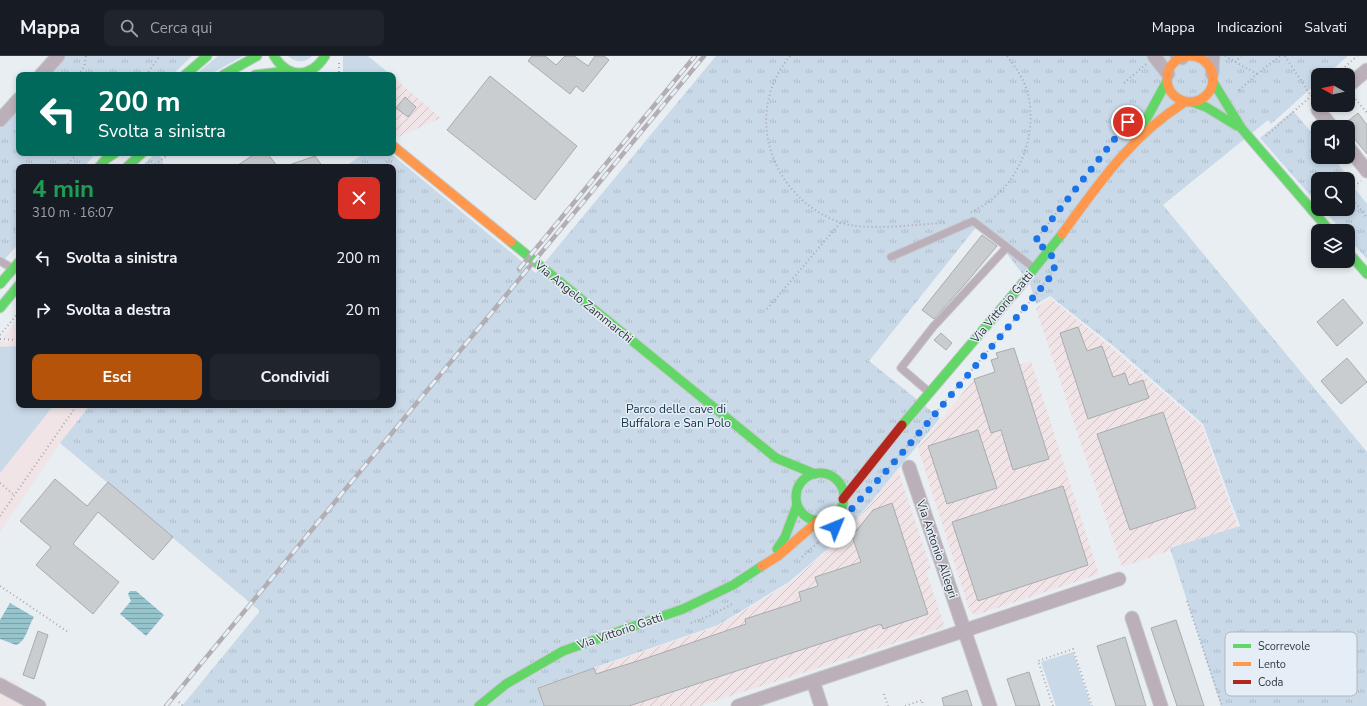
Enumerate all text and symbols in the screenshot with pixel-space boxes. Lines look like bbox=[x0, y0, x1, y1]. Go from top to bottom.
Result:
search box bbox=[104, 10, 384, 46]
text: Mappa bbox=[20, 15, 80, 41]
icon: search bbox=[118, 17, 140, 39]
text: Cerca qui bbox=[150, 18, 212, 38]
text: Mappa bbox=[1152, 18, 1195, 37]
text: Indicazioni bbox=[1217, 18, 1282, 37]
text: Salvati bbox=[1304, 18, 1347, 37]
north arrow bbox=[1311, 68, 1355, 112]
map controls bbox=[1311, 68, 1355, 268]
text: 200 m bbox=[98, 83, 181, 121]
icon: left bbox=[32, 88, 84, 140]
pin bbox=[1111, 105, 1145, 139]
icon: arrive bbox=[1117, 111, 1139, 133]
text: Svolta a sinistra bbox=[98, 119, 226, 143]
button: sound bbox=[1311, 120, 1355, 164]
button: search bbox=[1311, 172, 1355, 216]
text: 4 min bbox=[32, 173, 94, 205]
button: close bbox=[338, 177, 380, 219]
text: 310 m · 16:07 bbox=[32, 204, 114, 222]
button: layers bbox=[1311, 224, 1355, 268]
icon: left bbox=[32, 247, 54, 269]
text: Svolta a sinistra bbox=[66, 248, 177, 268]
text: 200 m bbox=[336, 248, 380, 268]
street label: Via Angelo Zammarchi bbox=[531, 257, 637, 347]
street label: Via Vittorio Gatti bbox=[967, 268, 1037, 347]
icon: right bbox=[32, 299, 54, 321]
text: Svolta a destra bbox=[66, 300, 171, 320]
text: 20 m bbox=[345, 300, 380, 320]
button: Esci bbox=[32, 354, 202, 400]
button: Condividi bbox=[210, 354, 380, 400]
park label: Parco delle cave di Buffalora e San Polo bbox=[621, 401, 731, 431]
street label: Via Antonio Allegri bbox=[912, 497, 961, 600]
position arrow bbox=[814, 506, 856, 548]
street label: Via Vittorio Gatti bbox=[574, 609, 665, 653]
legend bbox=[1225, 632, 1357, 696]
text: Scorrevole bbox=[1258, 639, 1310, 654]
text: Lento bbox=[1258, 657, 1286, 672]
text: Coda bbox=[1258, 675, 1284, 690]

